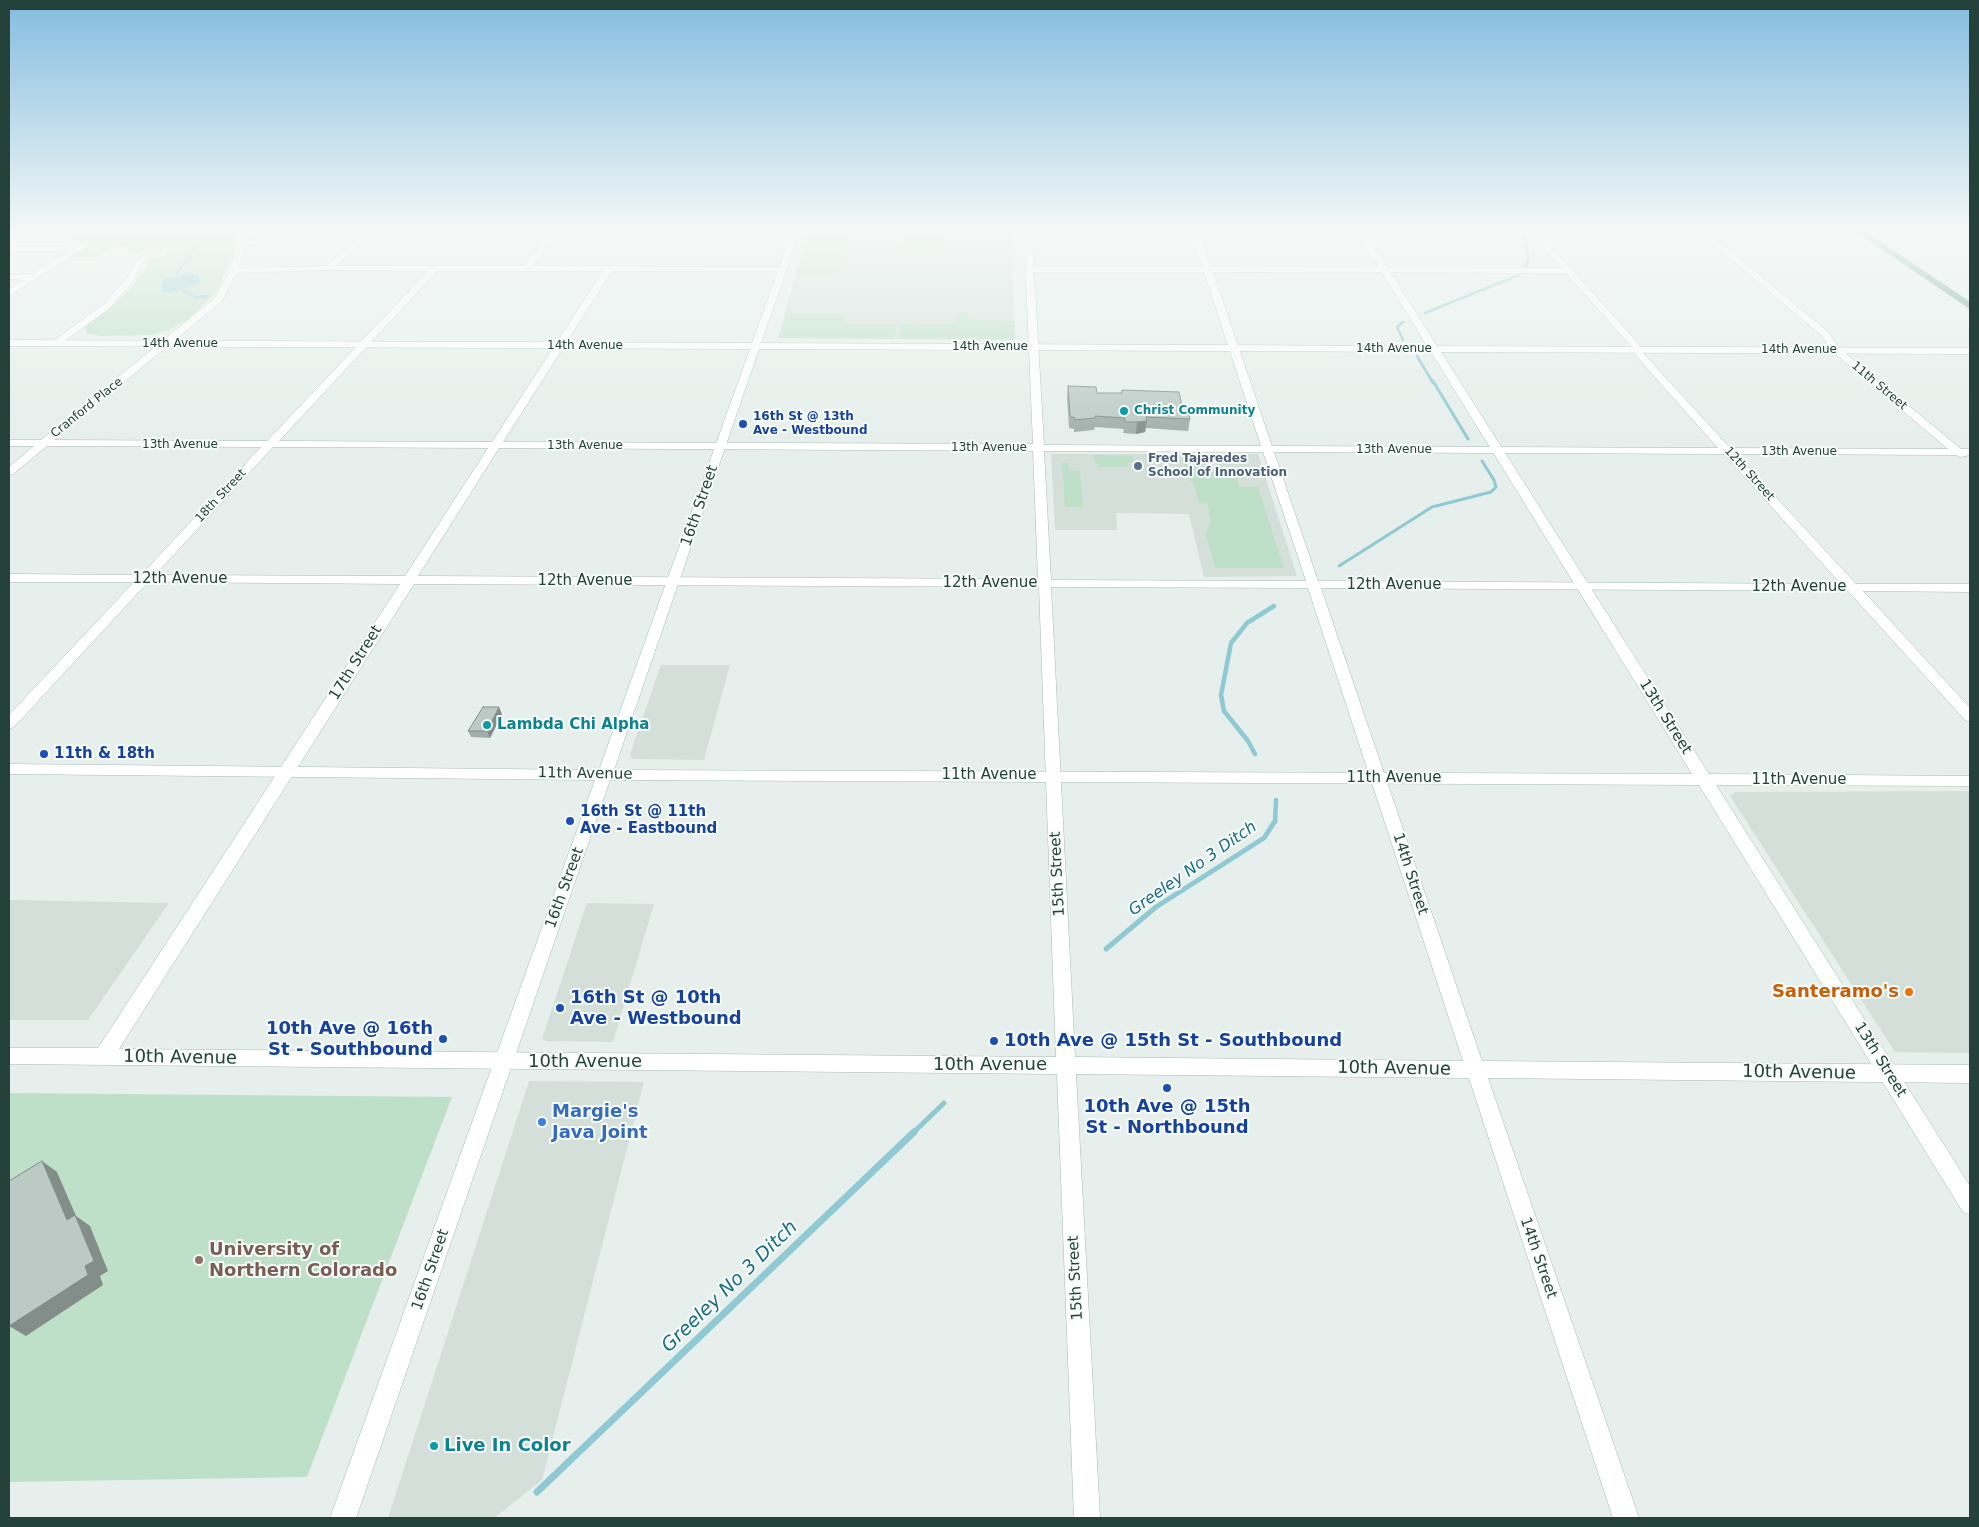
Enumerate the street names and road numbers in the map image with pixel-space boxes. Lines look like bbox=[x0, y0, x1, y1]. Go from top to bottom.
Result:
street label: 14th Avenue bbox=[142, 337, 218, 351]
street label: 14th Avenue bbox=[547, 339, 623, 353]
street label: 14th Avenue bbox=[952, 340, 1028, 354]
street label: 14th Avenue bbox=[1356, 342, 1432, 356]
street label: 14th Avenue bbox=[1761, 343, 1837, 357]
street label: 11th Street bbox=[1848, 359, 1910, 413]
street label: Cranford Place bbox=[48, 375, 126, 441]
street label: 13th Avenue bbox=[142, 438, 218, 452]
street label: 13th Avenue bbox=[547, 439, 623, 453]
street label: 13th Avenue bbox=[951, 441, 1027, 455]
street label: 13th Avenue bbox=[1356, 443, 1432, 457]
street label: 12th Street bbox=[1721, 444, 1777, 504]
street label: 13th Avenue bbox=[1761, 445, 1837, 459]
street label: 16th Street bbox=[678, 463, 722, 549]
street label: 18th Street bbox=[193, 466, 249, 526]
street label: 12th Avenue bbox=[133, 570, 227, 588]
street label: 12th Avenue bbox=[538, 572, 632, 590]
street label: 12th Avenue bbox=[943, 574, 1037, 592]
street label: 12th Avenue bbox=[1347, 576, 1441, 594]
street label: 12th Avenue bbox=[1752, 578, 1846, 596]
street label: 17th Street bbox=[326, 622, 386, 704]
street label: 13th Street bbox=[1635, 676, 1695, 758]
street label: 11th Avenue bbox=[537, 764, 633, 784]
street label: 11th Avenue bbox=[942, 766, 1036, 784]
street label: 11th Avenue bbox=[1347, 769, 1441, 787]
street label: 11th Avenue bbox=[1752, 771, 1846, 789]
street label: 15th Street bbox=[1047, 831, 1069, 917]
street label: 14th Street bbox=[1388, 831, 1432, 917]
street label: 16th Street bbox=[542, 845, 588, 931]
street label: 13th Street bbox=[1850, 1019, 1910, 1101]
street label: 10th Avenue bbox=[123, 1046, 237, 1070]
street label: 10th Avenue bbox=[528, 1051, 642, 1073]
street label: 10th Avenue bbox=[933, 1054, 1047, 1076]
street label: 10th Avenue bbox=[1337, 1057, 1451, 1081]
street label: 10th Avenue bbox=[1742, 1061, 1856, 1085]
street label: 14th Street bbox=[1516, 1215, 1560, 1301]
street label: 16th Street bbox=[409, 1227, 453, 1313]
street label: 15th Street bbox=[1065, 1235, 1087, 1321]

